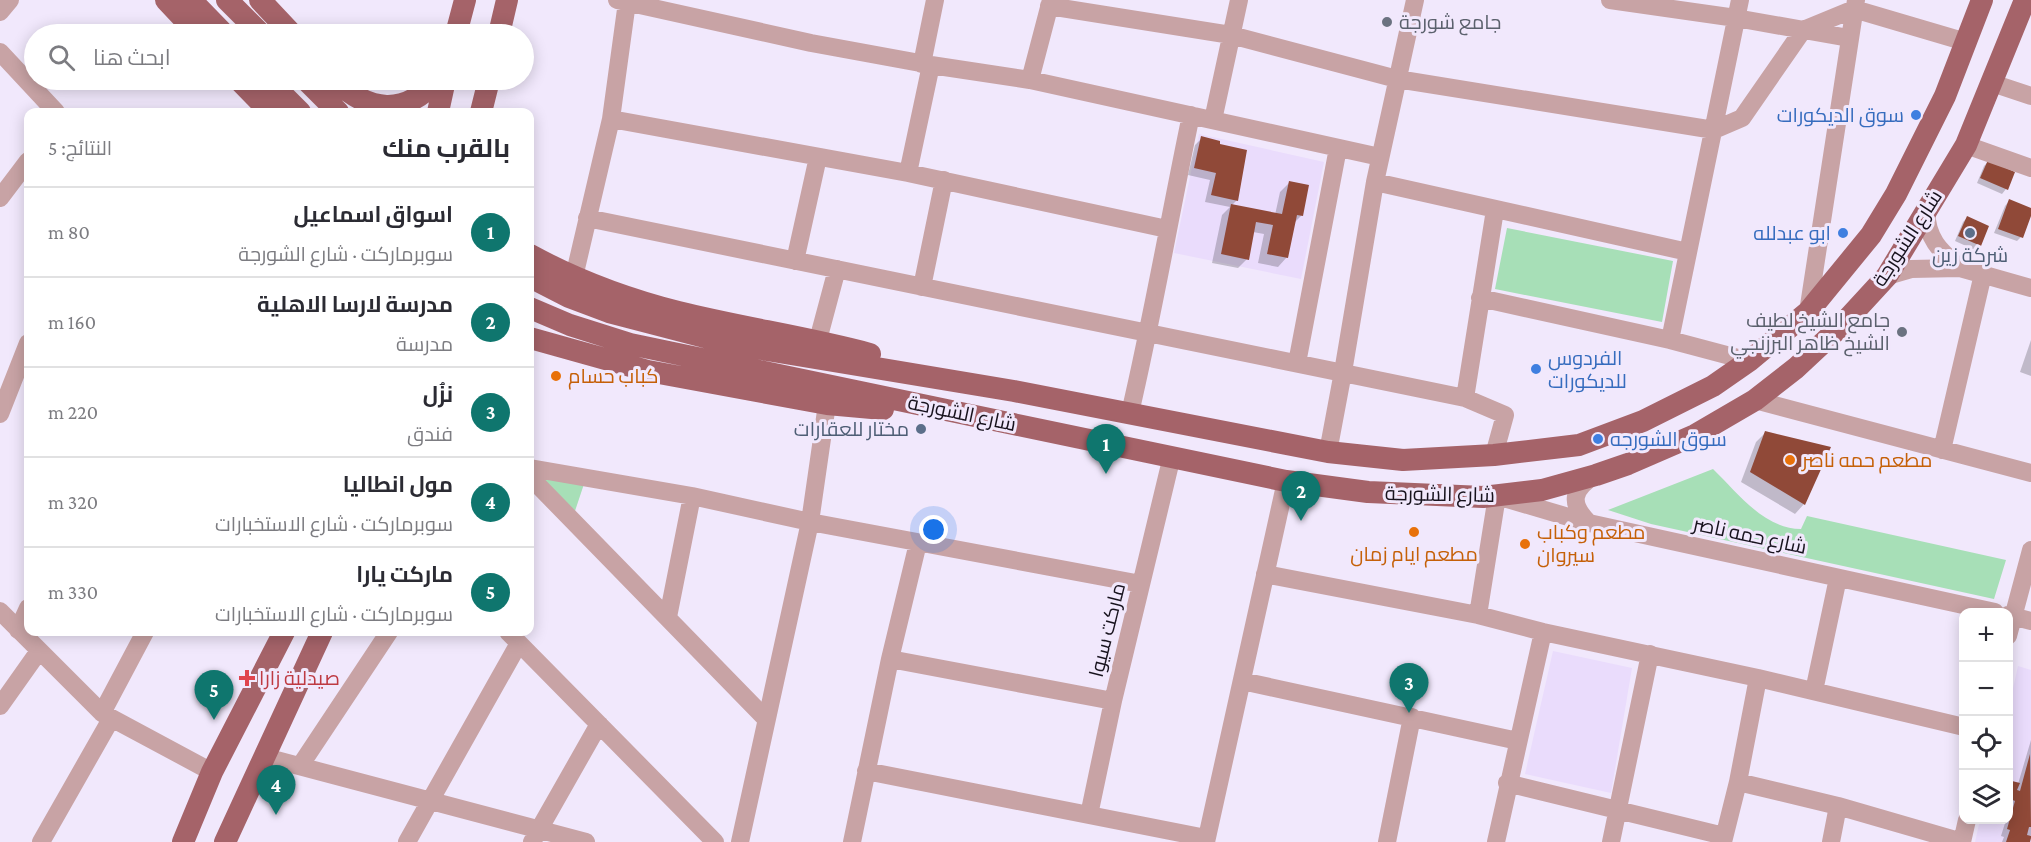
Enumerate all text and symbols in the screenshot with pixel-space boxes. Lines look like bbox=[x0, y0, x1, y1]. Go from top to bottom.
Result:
place label: جامع شورجة bbox=[1399, 11, 1501, 36]
marker: جامع شورجة bbox=[1380, 15, 1394, 29]
search box bbox=[24, 24, 534, 90]
icon: search bbox=[45, 41, 78, 74]
text: ابحث هنا bbox=[93, 45, 171, 70]
place label: سوق الديكورات bbox=[1777, 104, 1904, 128]
marker: سوق الديكورات bbox=[1909, 108, 1923, 122]
text: بالقرب منك bbox=[382, 134, 510, 163]
text: النتائج: 5 bbox=[48, 137, 112, 159]
street label: شارع الشورجة bbox=[1868, 186, 1949, 292]
text: اسواق اسماعيل bbox=[294, 202, 453, 227]
text: 80 m bbox=[48, 221, 90, 243]
text: 1 bbox=[487, 221, 494, 243]
place label: ابو عبدلله bbox=[1753, 222, 1831, 245]
marker: ابو عبدلله bbox=[1836, 226, 1850, 240]
marker: شركة زين bbox=[1963, 226, 1977, 240]
text: سوبرماركت · شارع الشورجة bbox=[238, 243, 453, 265]
place label: شركة زين bbox=[1932, 244, 2008, 268]
text: مدرسة لارسا الاهلية bbox=[257, 292, 453, 317]
place label: جامع الشيخ لطيف الشيخ ظاهر البرزنجي bbox=[1730, 309, 1890, 359]
text: 160 m bbox=[48, 311, 96, 333]
text: 2 bbox=[485, 311, 496, 333]
marker: جامع الشيخ لطيف الشيخ ظاهر البرزنجي bbox=[1895, 325, 1909, 339]
text: مدرسة bbox=[396, 333, 453, 355]
place label: الفردوس للديكورات bbox=[1548, 347, 1627, 393]
marker: الفردوس للديكورات bbox=[1529, 362, 1543, 376]
place label: كباب حسام bbox=[568, 365, 659, 390]
marker: كباب حسام bbox=[549, 369, 563, 383]
text: نزُل bbox=[423, 382, 453, 407]
street label: شارع الشورجة bbox=[905, 391, 1018, 438]
text: 220 m bbox=[48, 401, 98, 423]
text: 3 bbox=[486, 401, 495, 423]
place label: مختار للعقارات bbox=[794, 418, 909, 441]
marker: مختار للعقارات bbox=[914, 422, 928, 436]
text: فندق bbox=[407, 423, 453, 445]
pin: 1 bbox=[1086, 424, 1126, 474]
place label: سوق الشورجه bbox=[1610, 428, 1727, 452]
marker: سوق الشورجه bbox=[1591, 432, 1605, 446]
place label: مطعم حمه ناصر bbox=[1801, 449, 1932, 474]
marker: مطعم حمه ناصر bbox=[1783, 453, 1797, 467]
text: مول انطاليا bbox=[343, 472, 453, 497]
pin: 2 bbox=[1282, 472, 1320, 521]
street label: شارع الشورجة bbox=[1385, 482, 1495, 509]
text: 320 m bbox=[48, 491, 98, 513]
text: 4 bbox=[485, 491, 496, 513]
street label: شارع حمه ناصر bbox=[1690, 512, 1809, 561]
text: سوبرماركت · شارع الاستخبارات bbox=[215, 513, 453, 535]
your location bbox=[919, 515, 948, 544]
place label: مطعم وكباب سيروان bbox=[1537, 521, 1645, 568]
marker: مطعم ايام زمان bbox=[1407, 525, 1421, 539]
marker: مطعم وكباب سيروان bbox=[1518, 537, 1532, 551]
place label: مطعم ايام زمان bbox=[1350, 543, 1478, 568]
text: ماركت يارا bbox=[356, 562, 453, 587]
text: 330 m bbox=[48, 581, 98, 603]
text: 5 bbox=[486, 581, 495, 603]
street label: مارکت سیوا bbox=[1085, 581, 1130, 679]
text: سوبرماركت · شارع الاستخبارات bbox=[215, 603, 453, 625]
map controls bbox=[1959, 608, 2013, 824]
button: + bbox=[1959, 608, 2013, 662]
button: − bbox=[1959, 662, 2013, 716]
pin: 3 bbox=[1390, 664, 1428, 713]
place label: صيدلية زارا bbox=[259, 667, 340, 690]
pin: 5 bbox=[194, 670, 234, 720]
marker: صيدلية زارا bbox=[240, 671, 254, 685]
button: locate bbox=[1959, 716, 2013, 770]
pin: 4 bbox=[256, 766, 296, 815]
button: layers bbox=[1959, 770, 2013, 824]

